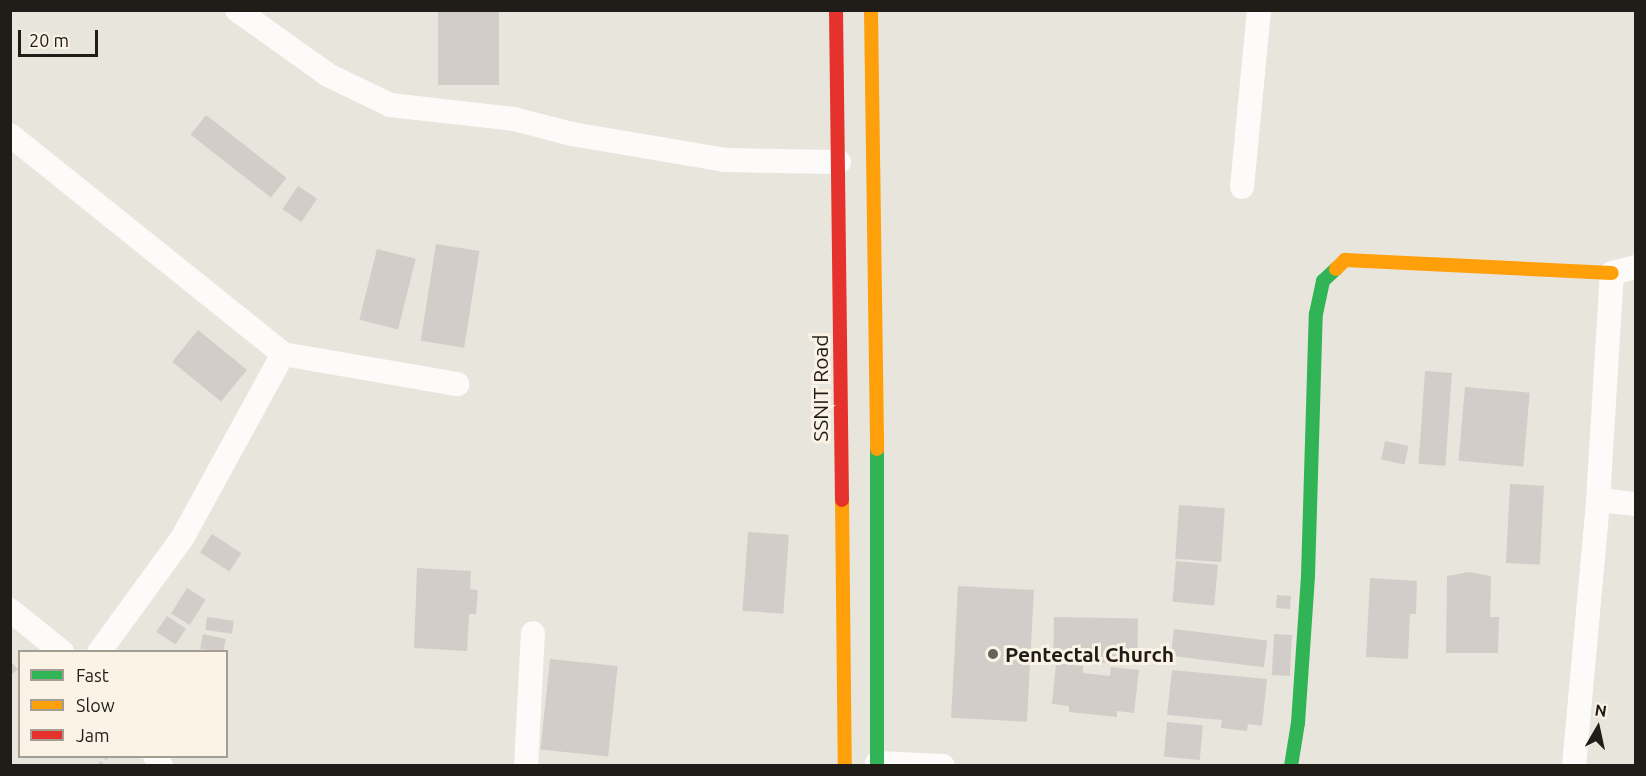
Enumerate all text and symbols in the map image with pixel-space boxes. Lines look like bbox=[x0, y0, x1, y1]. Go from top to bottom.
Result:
scale bar bbox=[21, 18, 100, 56]
text: 20 m bbox=[29, 30, 69, 50]
street label: SSNIT Road bbox=[807, 334, 833, 442]
place label: Pentectal Church bbox=[1005, 641, 1174, 667]
marker: Pentectal Church bbox=[986, 647, 1000, 661]
legend bbox=[18, 650, 228, 758]
text: Fast bbox=[76, 665, 109, 685]
text: Slow bbox=[76, 695, 115, 715]
north arrow bbox=[1568, 698, 1628, 758]
text: N bbox=[1594, 700, 1608, 720]
text: Jam bbox=[76, 725, 110, 745]

